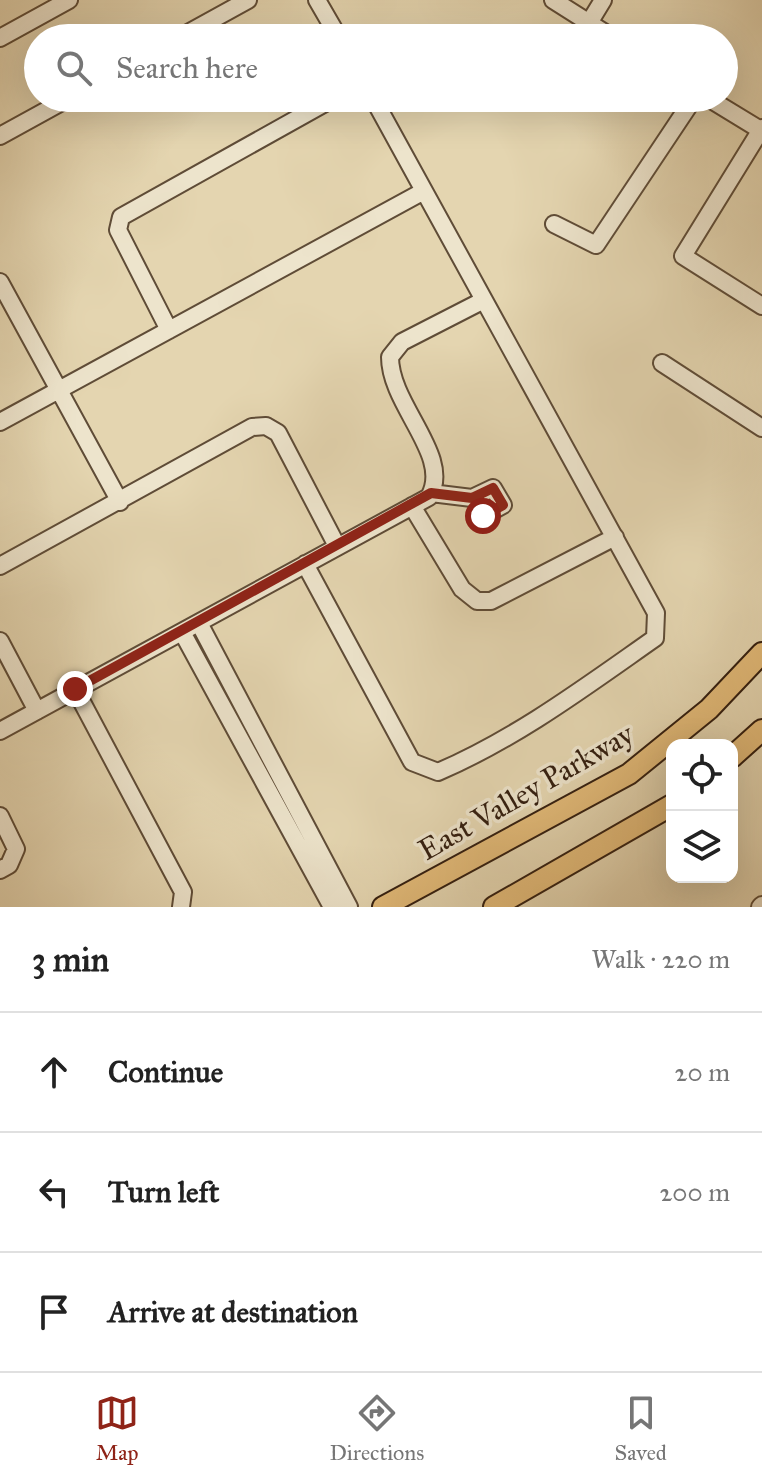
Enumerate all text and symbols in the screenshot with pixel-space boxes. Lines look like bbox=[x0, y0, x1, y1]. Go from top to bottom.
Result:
search box bbox=[24, 24, 738, 112]
icon: search bbox=[52, 46, 96, 90]
text: Search here bbox=[116, 50, 258, 86]
route start bbox=[465, 498, 501, 534]
route end bbox=[57, 671, 93, 707]
street label: East Valley Parkway bbox=[412, 715, 641, 868]
map controls bbox=[666, 739, 738, 883]
button: locate bbox=[666, 739, 738, 811]
button: layers bbox=[666, 811, 738, 883]
text: 3 min bbox=[32, 939, 109, 980]
text: Walk · 220 m bbox=[591, 943, 730, 975]
icon: ahead bbox=[32, 1050, 76, 1094]
text: Continue bbox=[108, 1054, 223, 1090]
text: 20 m bbox=[675, 1056, 730, 1088]
icon: left bbox=[32, 1170, 76, 1214]
text: Turn left bbox=[108, 1174, 219, 1210]
text: 200 m bbox=[659, 1176, 730, 1208]
icon: arrive bbox=[32, 1290, 76, 1334]
text: Arrive at destination bbox=[108, 1294, 358, 1330]
tab: Map bbox=[95, 1391, 139, 1466]
tab: Directions bbox=[329, 1391, 424, 1466]
tab: Saved bbox=[615, 1391, 667, 1466]

